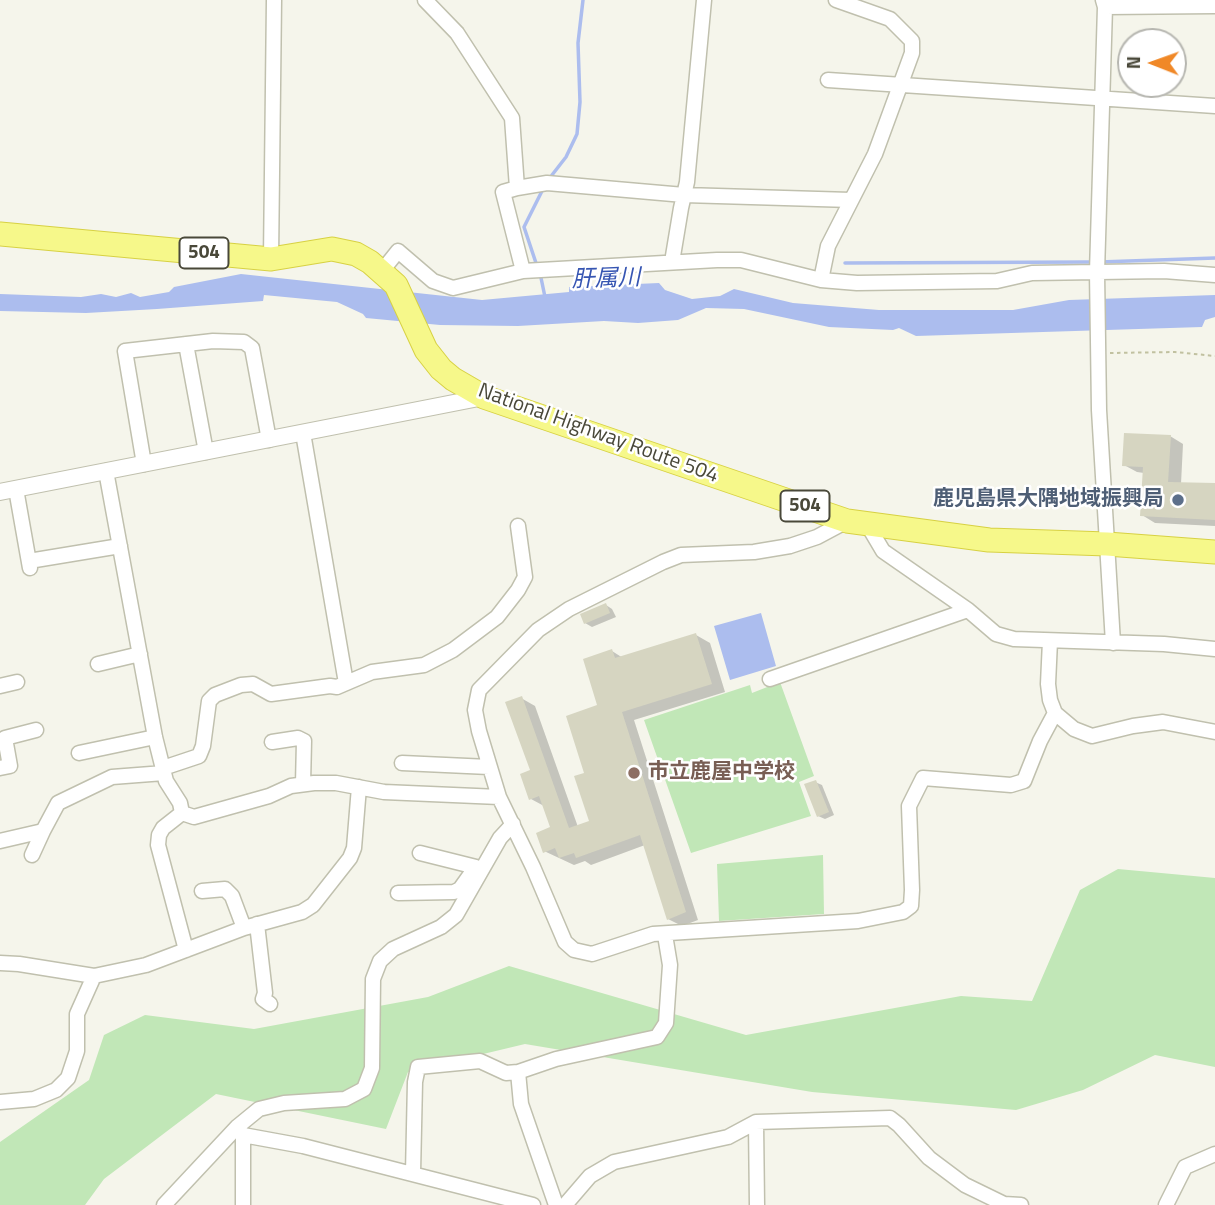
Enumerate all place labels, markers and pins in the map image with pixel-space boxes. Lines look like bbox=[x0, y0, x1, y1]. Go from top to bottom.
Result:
place label: 鹿児島県大隅地域振興局 bbox=[933, 487, 1164, 513]
marker: 鹿児島県大隅地域振興局 bbox=[1170, 492, 1186, 508]
place label: 市立鹿屋中学校 bbox=[648, 760, 795, 786]
marker: 市立鹿屋中学校 bbox=[626, 765, 642, 781]

